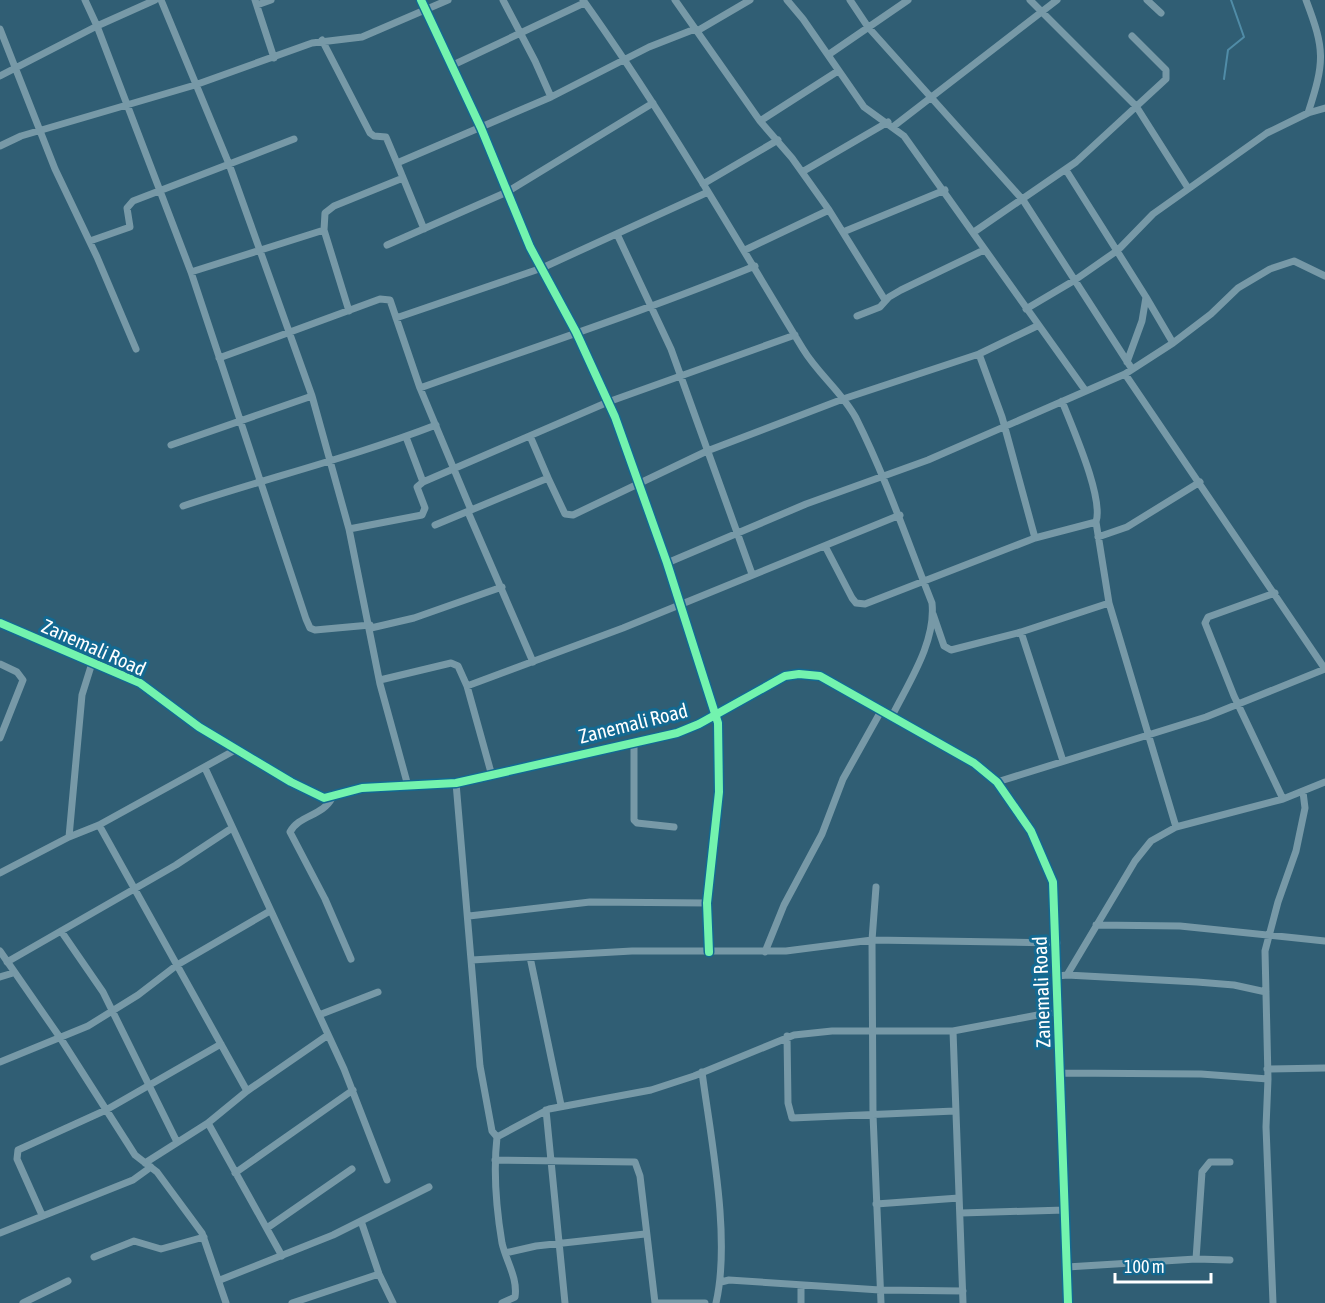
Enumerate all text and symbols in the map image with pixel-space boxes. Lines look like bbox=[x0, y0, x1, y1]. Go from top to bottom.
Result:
street label: Zanemali Road bbox=[38, 614, 150, 680]
street label: Zanemali Road bbox=[576, 698, 690, 748]
street label: Zanemali Road bbox=[1028, 936, 1054, 1048]
scale bar bbox=[1115, 1246, 1211, 1284]
text: 100 m bbox=[1124, 1256, 1165, 1277]

